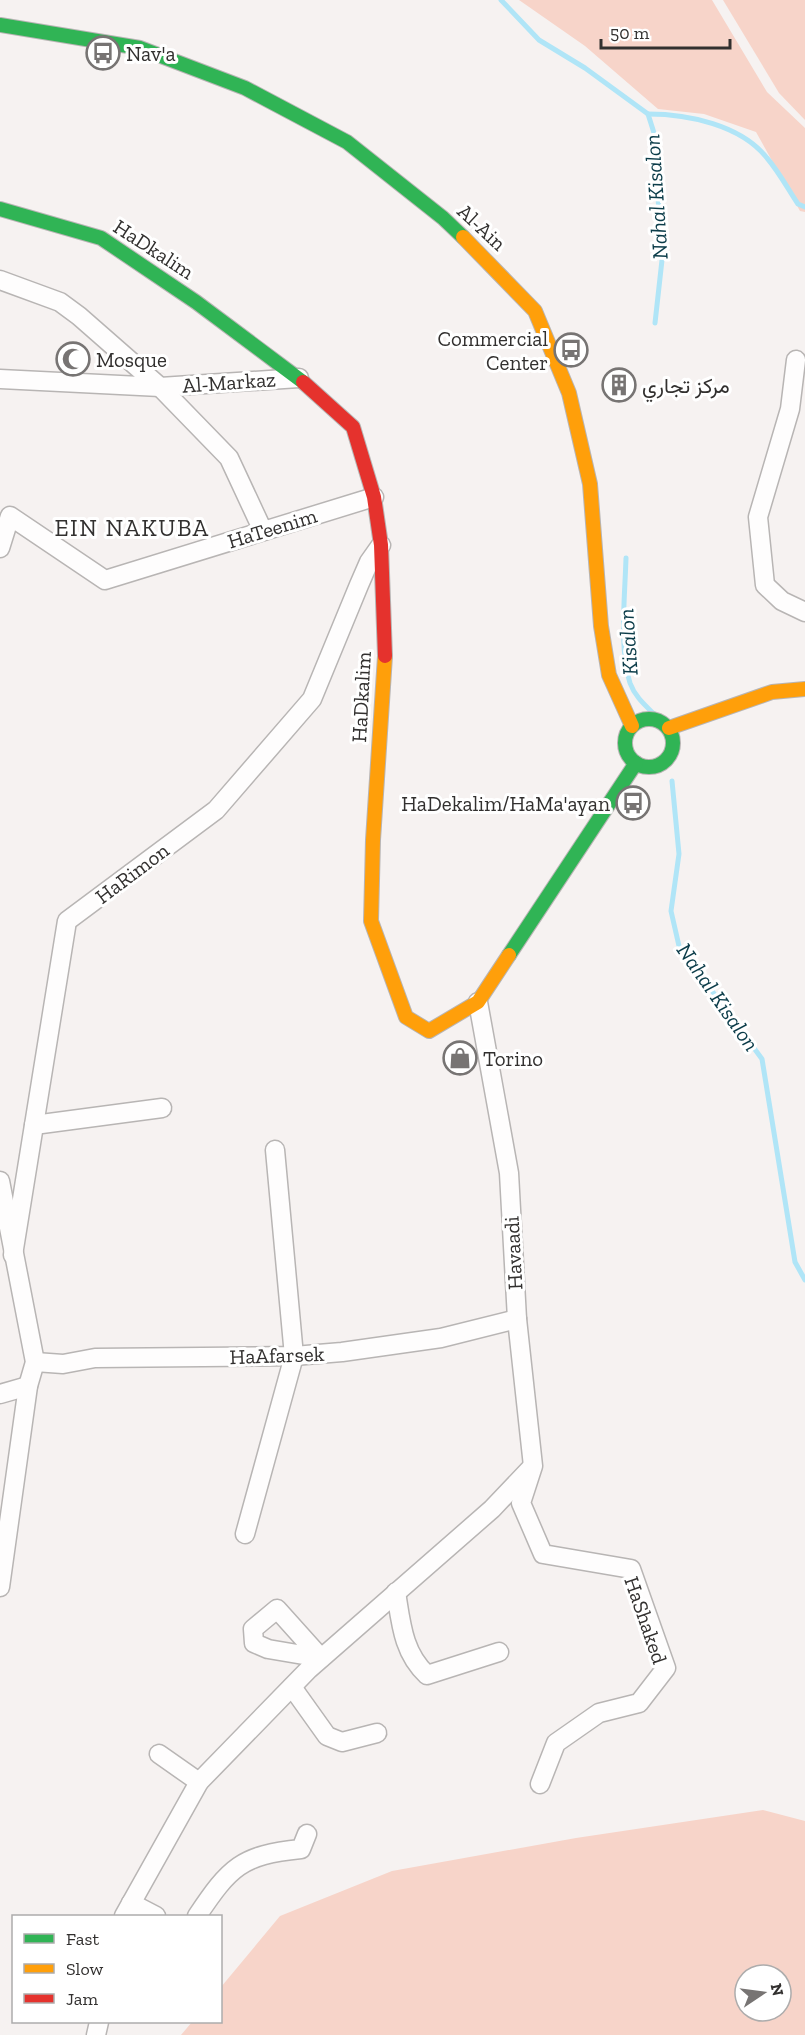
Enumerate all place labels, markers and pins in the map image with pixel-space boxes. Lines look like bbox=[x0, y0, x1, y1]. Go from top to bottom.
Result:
bus stop icon: Nav'a bbox=[85, 35, 121, 71]
place label: Nav'a bbox=[126, 41, 176, 66]
place label: Commercial Center bbox=[437, 326, 548, 375]
bus stop icon: Commercial Center bbox=[553, 332, 589, 368]
mosque icon: Mosque bbox=[55, 341, 91, 377]
place label: Mosque bbox=[96, 347, 167, 372]
building icon: مركز تجاري bbox=[601, 367, 637, 403]
place label: مركز تجاري bbox=[642, 373, 730, 403]
bus stop icon: HaDekalim/HaMa'ayan bbox=[615, 785, 651, 821]
place label: HaDekalim/HaMa'ayan bbox=[401, 791, 610, 816]
shop icon: Torino bbox=[442, 1040, 478, 1076]
place label: Torino bbox=[483, 1046, 543, 1071]

